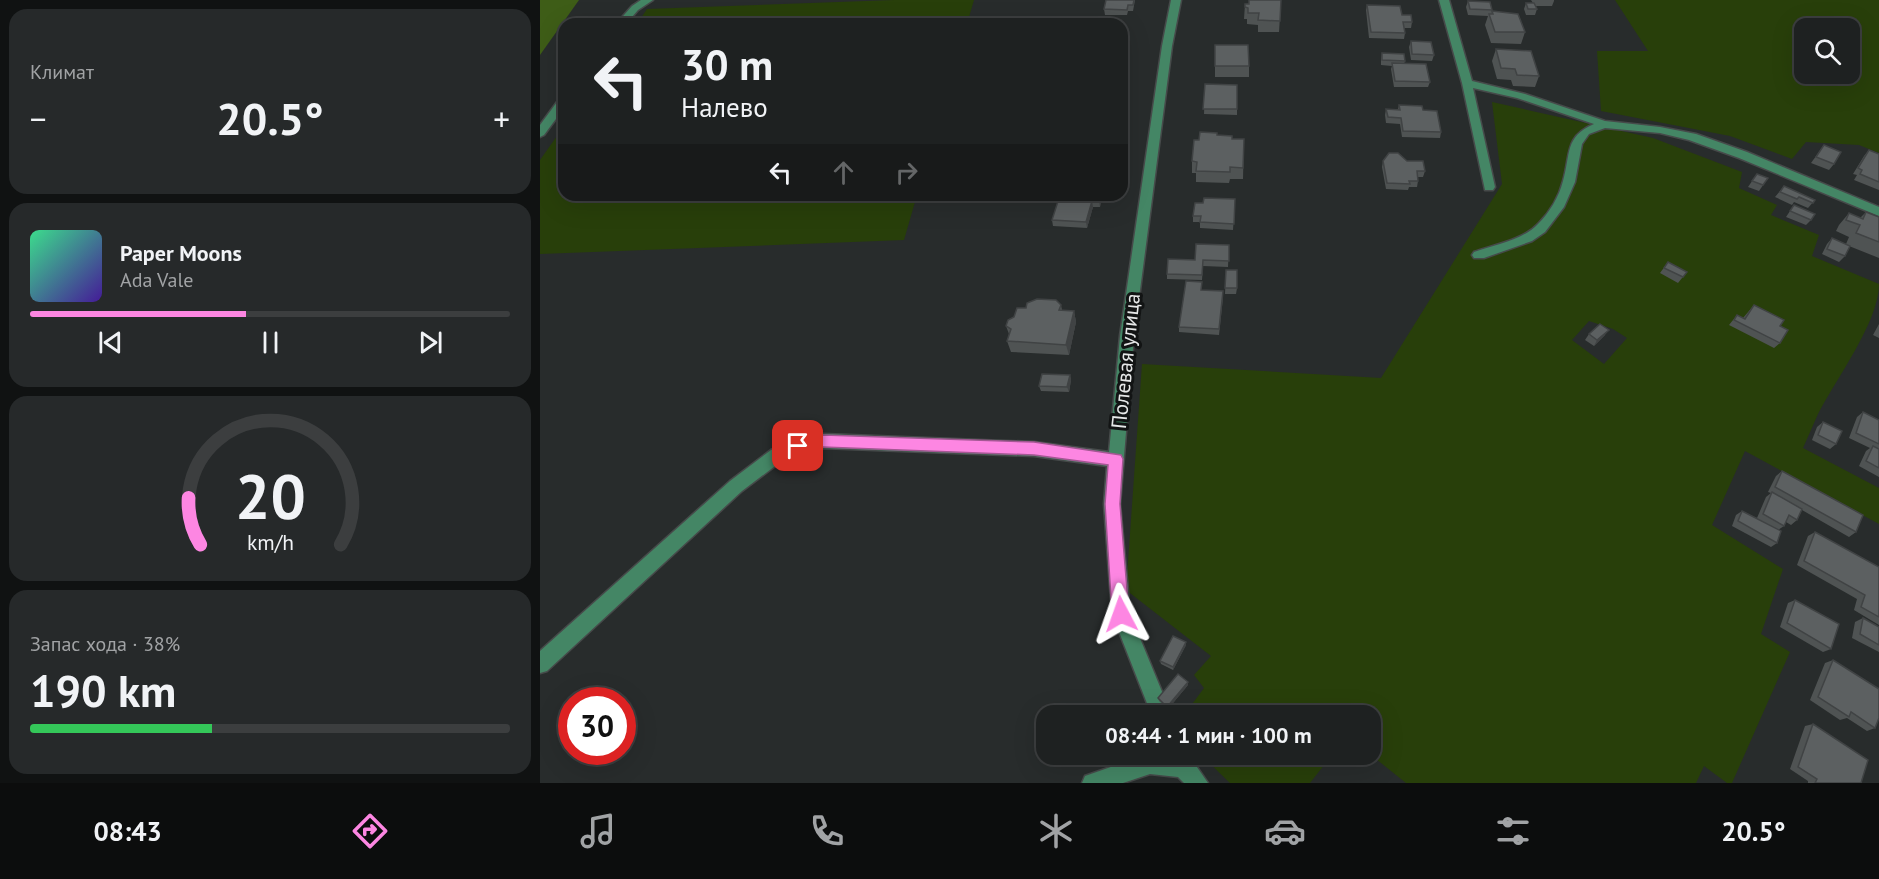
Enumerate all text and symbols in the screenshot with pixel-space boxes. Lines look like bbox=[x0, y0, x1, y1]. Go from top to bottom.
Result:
map controls bbox=[1794, 18, 1860, 84]
button: search bbox=[1794, 18, 1860, 84]
text: 30 m bbox=[681, 37, 773, 92]
icon: left bbox=[582, 42, 660, 120]
text: Климат bbox=[30, 59, 94, 85]
text: 20.5° bbox=[216, 89, 324, 147]
text: Налево bbox=[681, 90, 768, 124]
text: − bbox=[30, 97, 47, 140]
text: + bbox=[493, 97, 510, 140]
icon: left bbox=[764, 156, 797, 189]
icon: ahead bbox=[827, 156, 860, 189]
icon: right bbox=[890, 156, 923, 189]
text: Paper Moons bbox=[120, 239, 242, 267]
text: Ada Vale bbox=[120, 267, 193, 293]
street label: Полевая улица bbox=[1105, 292, 1146, 430]
icon: previous bbox=[94, 326, 127, 359]
icon: pause bbox=[254, 326, 287, 359]
icon: next bbox=[414, 326, 447, 359]
pin bbox=[772, 420, 823, 471]
icon: arrive bbox=[781, 429, 814, 462]
text: 20 bbox=[235, 455, 305, 536]
text: km/h bbox=[246, 529, 293, 557]
position arrow bbox=[1089, 582, 1153, 646]
text: Запас хода · 38% bbox=[30, 631, 180, 657]
text: 190 km bbox=[30, 661, 176, 719]
speed limit sign: 30 bbox=[558, 687, 636, 765]
text: 08:44 · 1 мин · 100 m bbox=[1105, 721, 1312, 749]
icon: directions bbox=[349, 810, 391, 852]
icon: music bbox=[577, 810, 619, 852]
icon: phone bbox=[806, 810, 848, 852]
icon: climate bbox=[1035, 810, 1077, 852]
icon: car bbox=[1264, 810, 1306, 852]
icon: filters bbox=[1492, 810, 1534, 852]
text: 08:43 bbox=[93, 814, 162, 848]
text: 20.5° bbox=[1721, 814, 1786, 848]

